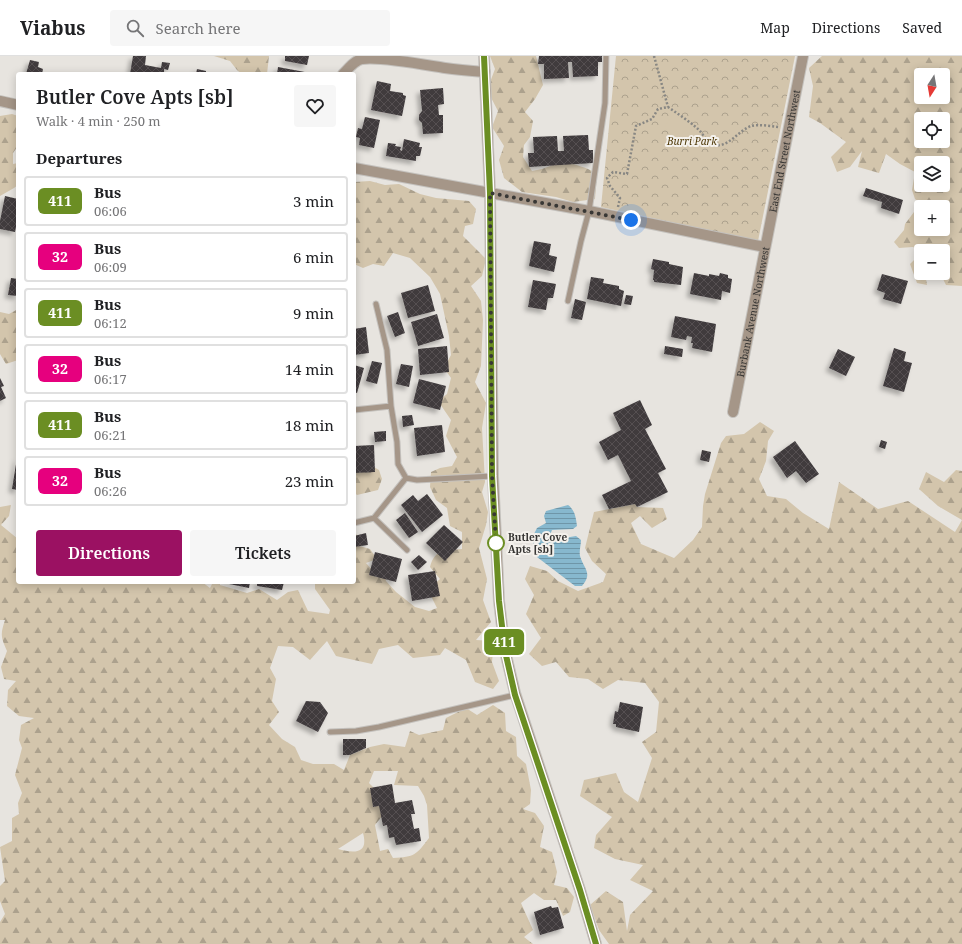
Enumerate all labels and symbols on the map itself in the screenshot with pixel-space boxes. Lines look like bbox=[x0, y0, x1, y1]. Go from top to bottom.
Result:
north arrow bbox=[914, 68, 950, 104]
street label: East End Street Northwest bbox=[765, 88, 803, 213]
park label: Burri Park bbox=[666, 134, 717, 148]
your location bbox=[621, 210, 641, 230]
street label: Burbank Avenue Northwest bbox=[733, 245, 772, 378]
place label: Butler Cove Apts [sb] bbox=[508, 530, 567, 556]
marker: Butler Cove Apts [sb] bbox=[487, 534, 505, 552]
line badge: 411 bbox=[481, 629, 527, 655]

